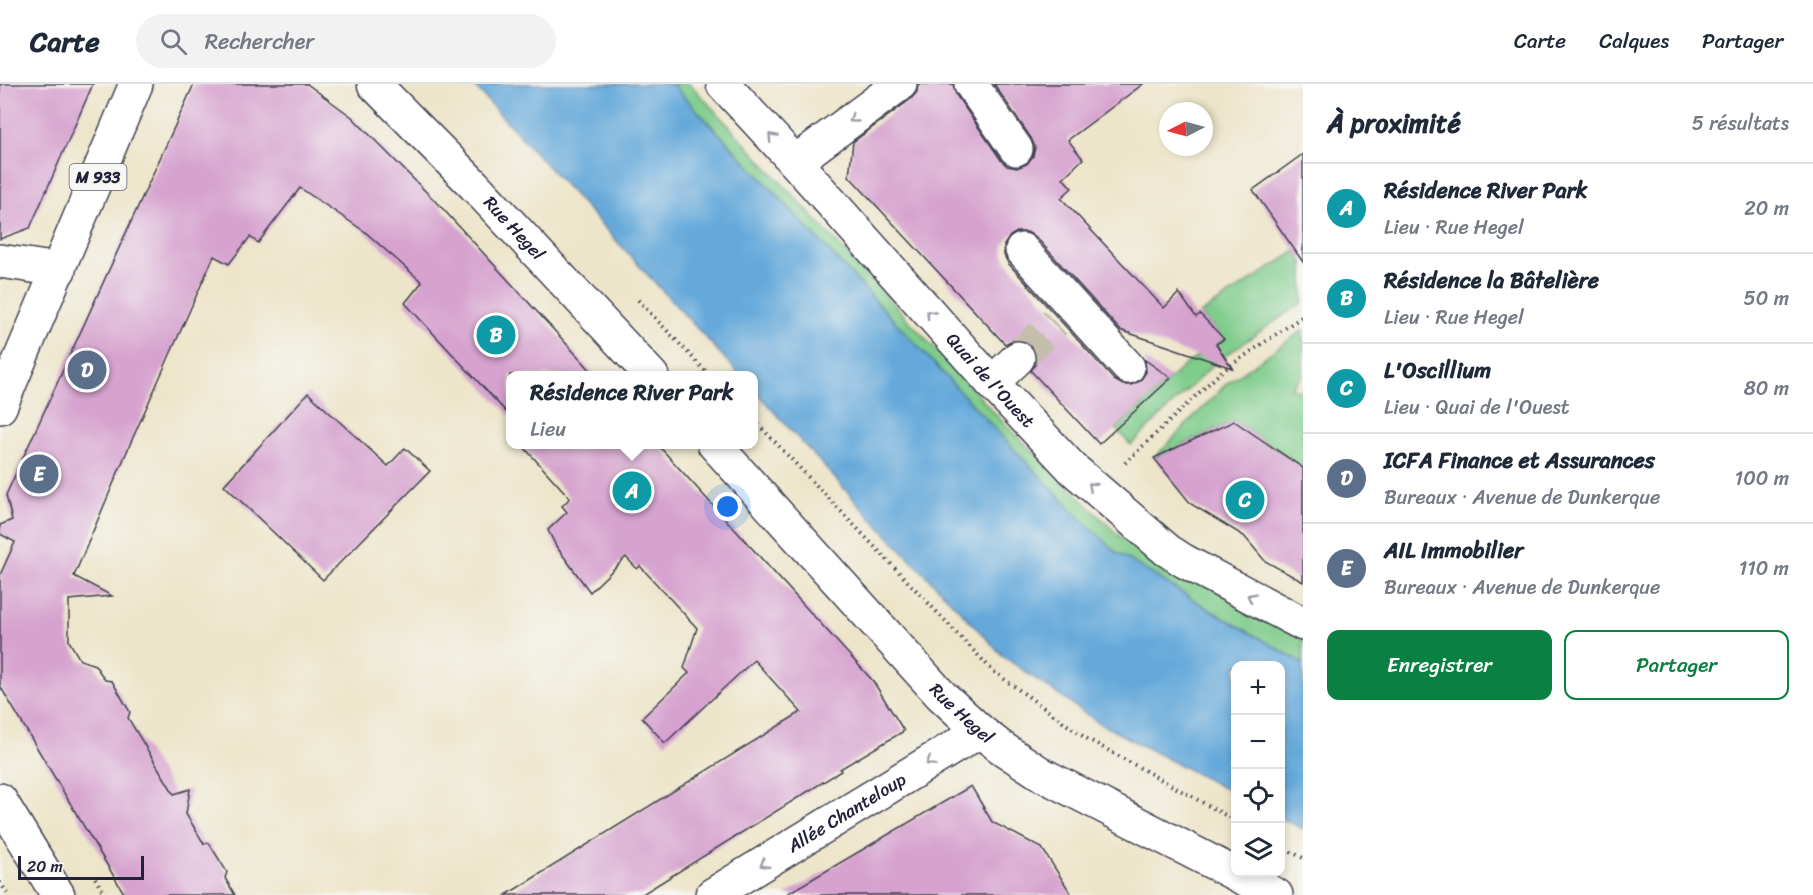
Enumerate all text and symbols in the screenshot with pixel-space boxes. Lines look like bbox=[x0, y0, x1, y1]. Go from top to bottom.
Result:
search box bbox=[136, 14, 556, 68]
text: Carte bbox=[30, 17, 100, 66]
text: Rechercher bbox=[205, 22, 314, 61]
text: Carte bbox=[1514, 22, 1566, 60]
text: Calques bbox=[1599, 22, 1669, 60]
text: Partager bbox=[1702, 22, 1783, 60]
icon: search bbox=[157, 25, 190, 58]
text: À proximité bbox=[1327, 100, 1461, 146]
north arrow bbox=[1159, 102, 1213, 156]
text: 5 résultats bbox=[1692, 106, 1789, 141]
one-way arrow bbox=[849, 111, 860, 122]
one-way arrow bbox=[768, 133, 779, 144]
road number: M 933 bbox=[70, 164, 126, 190]
text: Résidence River Park bbox=[1384, 171, 1587, 210]
street label: Rue Hegel bbox=[475, 188, 554, 269]
text: A bbox=[1340, 191, 1353, 226]
text: 20 m bbox=[1744, 191, 1789, 226]
text: Lieu · Rue Hegel bbox=[1384, 210, 1524, 245]
text: Résidence la Bâtelière bbox=[1384, 261, 1599, 300]
text: B bbox=[1340, 281, 1353, 316]
text: 50 m bbox=[1744, 281, 1789, 316]
text: Lieu · Rue Hegel bbox=[1384, 300, 1524, 335]
one-way arrow bbox=[926, 310, 937, 320]
pin: B bbox=[476, 312, 516, 358]
street label: Quai de l'Ouest bbox=[938, 325, 1043, 436]
pin: D bbox=[68, 348, 106, 392]
text: L'Oscillium bbox=[1384, 351, 1491, 390]
popup bbox=[506, 371, 758, 449]
text: C bbox=[1340, 371, 1353, 406]
text: 80 m bbox=[1744, 371, 1789, 406]
text: Résidence River Park bbox=[530, 373, 734, 412]
text: Lieu · Quai de l'Ouest bbox=[1384, 390, 1569, 425]
text: Lieu bbox=[530, 412, 566, 447]
text: ICFA Finance et Assurances bbox=[1384, 441, 1655, 480]
pin: E bbox=[20, 452, 58, 496]
text: D bbox=[1341, 461, 1352, 496]
text: 100 m bbox=[1735, 461, 1789, 496]
pin: A bbox=[612, 468, 652, 514]
pin: C bbox=[1226, 478, 1264, 522]
text: Bureaux · Avenue de Dunkerque bbox=[1384, 480, 1660, 515]
one-way arrow bbox=[1088, 483, 1099, 494]
your location bbox=[713, 492, 742, 521]
text: AIL Immobilier bbox=[1384, 531, 1523, 570]
text: E bbox=[1341, 551, 1352, 586]
text: 110 m bbox=[1739, 551, 1789, 586]
text: Bureaux · Avenue de Dunkerque bbox=[1384, 570, 1660, 605]
one-way arrow bbox=[1247, 593, 1257, 604]
button: Enregistrer bbox=[1327, 630, 1552, 700]
button: Partager bbox=[1564, 630, 1789, 700]
map controls bbox=[1231, 661, 1285, 877]
button: + bbox=[1231, 661, 1285, 715]
street label: Rue Hegel bbox=[921, 675, 1002, 753]
button: − bbox=[1231, 715, 1285, 769]
one-way arrow bbox=[926, 755, 936, 767]
street label: Allée Chanteloup bbox=[780, 763, 913, 862]
button: locate bbox=[1231, 769, 1285, 823]
button: layers bbox=[1231, 823, 1285, 877]
text: 20 m bbox=[27, 852, 63, 881]
scale bar bbox=[18, 853, 144, 880]
one-way arrow bbox=[760, 857, 770, 869]

